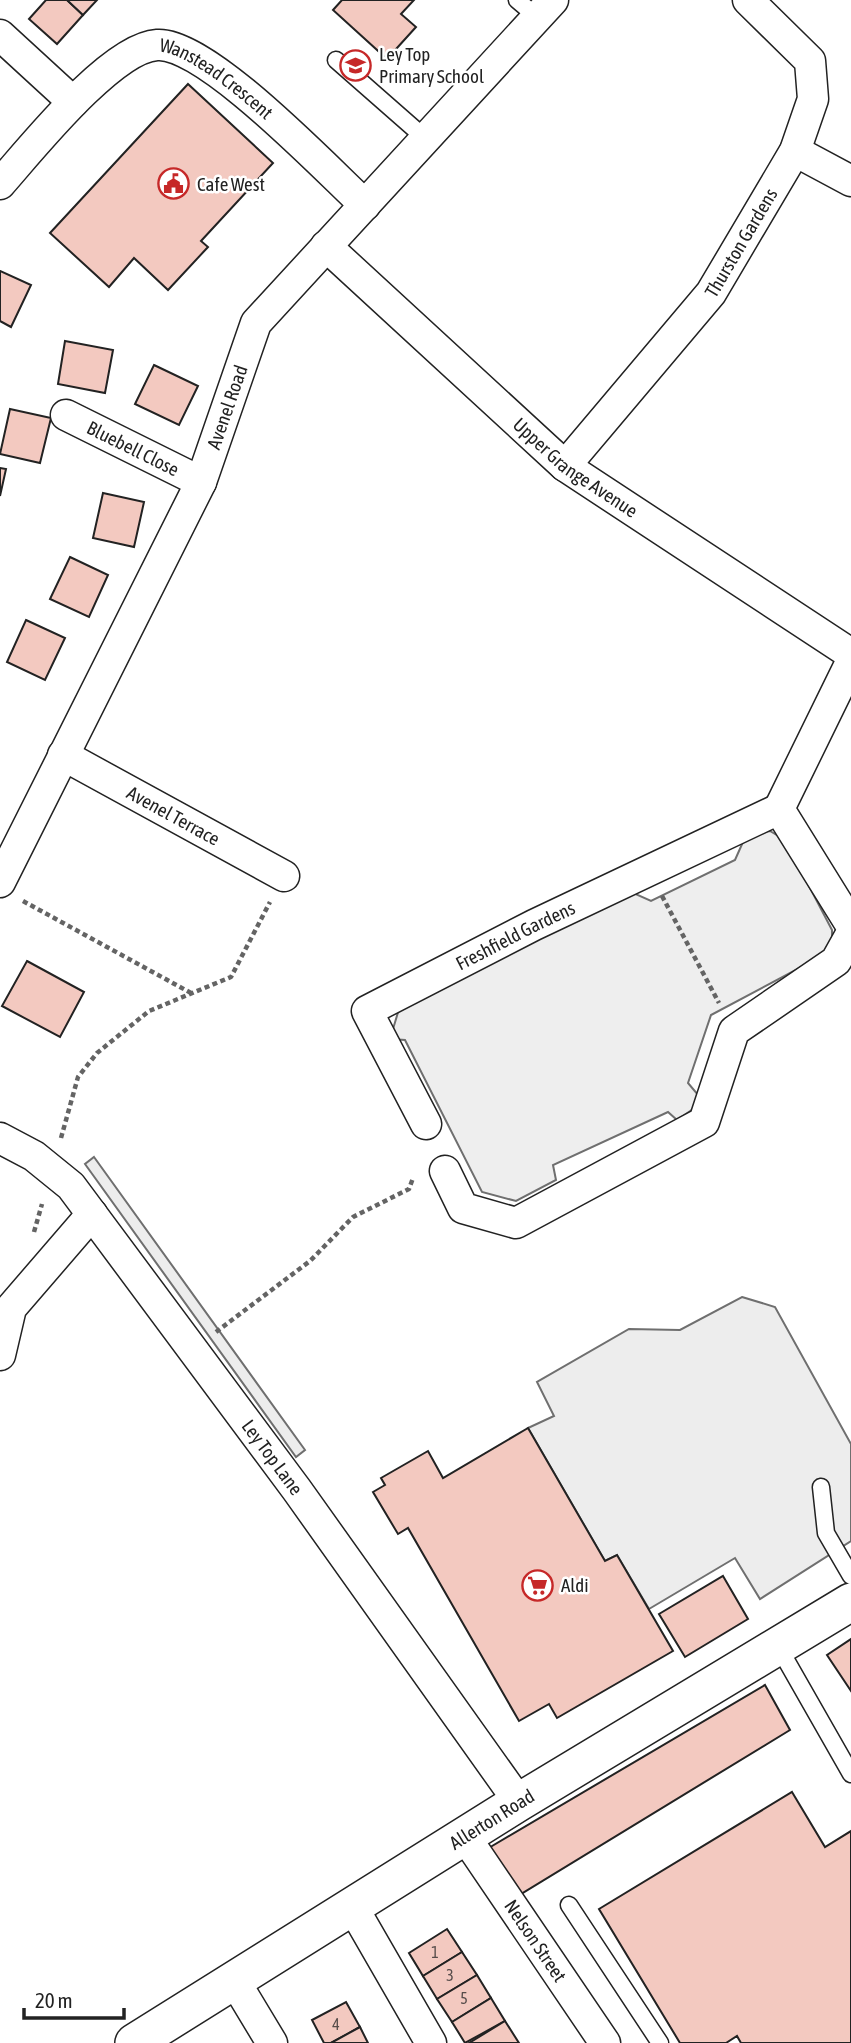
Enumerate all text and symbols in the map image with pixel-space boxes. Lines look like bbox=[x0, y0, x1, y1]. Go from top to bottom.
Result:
street label: Wanstead Crescent bbox=[158, 34, 277, 123]
place label: Ley Top Primary School bbox=[379, 43, 484, 87]
school or university icon: Ley Top Primary School bbox=[339, 48, 373, 82]
public building icon: Cafe West bbox=[157, 167, 191, 201]
place label: Cafe West bbox=[197, 173, 265, 195]
street label: Thurston Gardens bbox=[700, 184, 782, 301]
street label: Avenel Road bbox=[202, 362, 252, 452]
street label: Upper Grange Avenue bbox=[509, 413, 642, 522]
street label: Bluebell Close bbox=[84, 416, 183, 480]
street label: Avenel Terrace bbox=[123, 781, 224, 850]
street label: Freshfield Gardens bbox=[452, 896, 579, 974]
street label: Ley Top Lane bbox=[237, 1415, 308, 1499]
supermarket icon: Aldi bbox=[521, 1568, 555, 1602]
place label: Aldi bbox=[561, 1574, 589, 1596]
street label: Allerton Road bbox=[445, 1785, 538, 1854]
street label: Nelson Street bbox=[500, 1896, 571, 1986]
house number: 1 bbox=[431, 1943, 439, 1961]
house number: 3 bbox=[446, 1966, 454, 1984]
scale bar bbox=[24, 1976, 124, 2020]
text: 20 m bbox=[35, 1988, 73, 2012]
house number: 5 bbox=[460, 1989, 468, 2007]
house number: 4 bbox=[332, 2015, 340, 2033]

